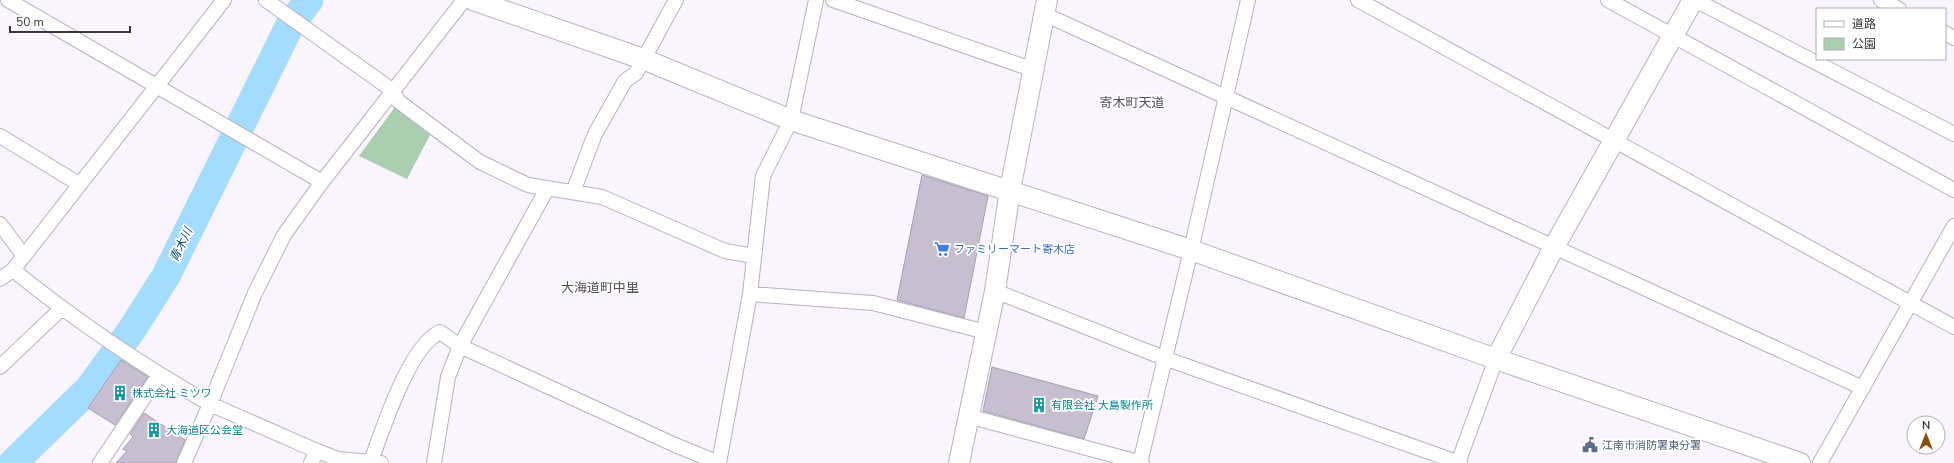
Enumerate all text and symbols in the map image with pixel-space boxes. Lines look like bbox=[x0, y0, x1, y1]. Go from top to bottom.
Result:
scale bar bbox=[10, 8, 130, 34]
legend bbox=[1816, 8, 1946, 60]
text: 50 m bbox=[16, 14, 44, 30]
text: 道路 bbox=[1852, 16, 1876, 32]
text: 公園 bbox=[1852, 36, 1876, 52]
district label: 寄木町天道 bbox=[1099, 94, 1165, 112]
water label: 青木川 bbox=[166, 224, 197, 265]
supermarket icon: ファミリーマート寄木店 bbox=[933, 240, 951, 258]
place label: ファミリーマート寄木店 bbox=[954, 242, 1075, 257]
district label: 大海道町中里 bbox=[561, 279, 639, 297]
building icon: 株式会社 ミツワ bbox=[111, 384, 129, 402]
place label: 株式会社 ミツワ bbox=[132, 386, 212, 401]
building icon: 有限会社 大島製作所 bbox=[1030, 396, 1048, 414]
place label: 有限会社 大島製作所 bbox=[1051, 398, 1154, 413]
north arrow bbox=[1906, 415, 1946, 455]
text: N bbox=[1922, 418, 1930, 433]
building icon: 大海道区公会堂 bbox=[145, 421, 163, 439]
place label: 大海道区公会堂 bbox=[166, 423, 243, 438]
public building icon: 江南市消防署東分署 bbox=[1581, 436, 1599, 454]
place label: 江南市消防署東分署 bbox=[1602, 438, 1701, 453]

